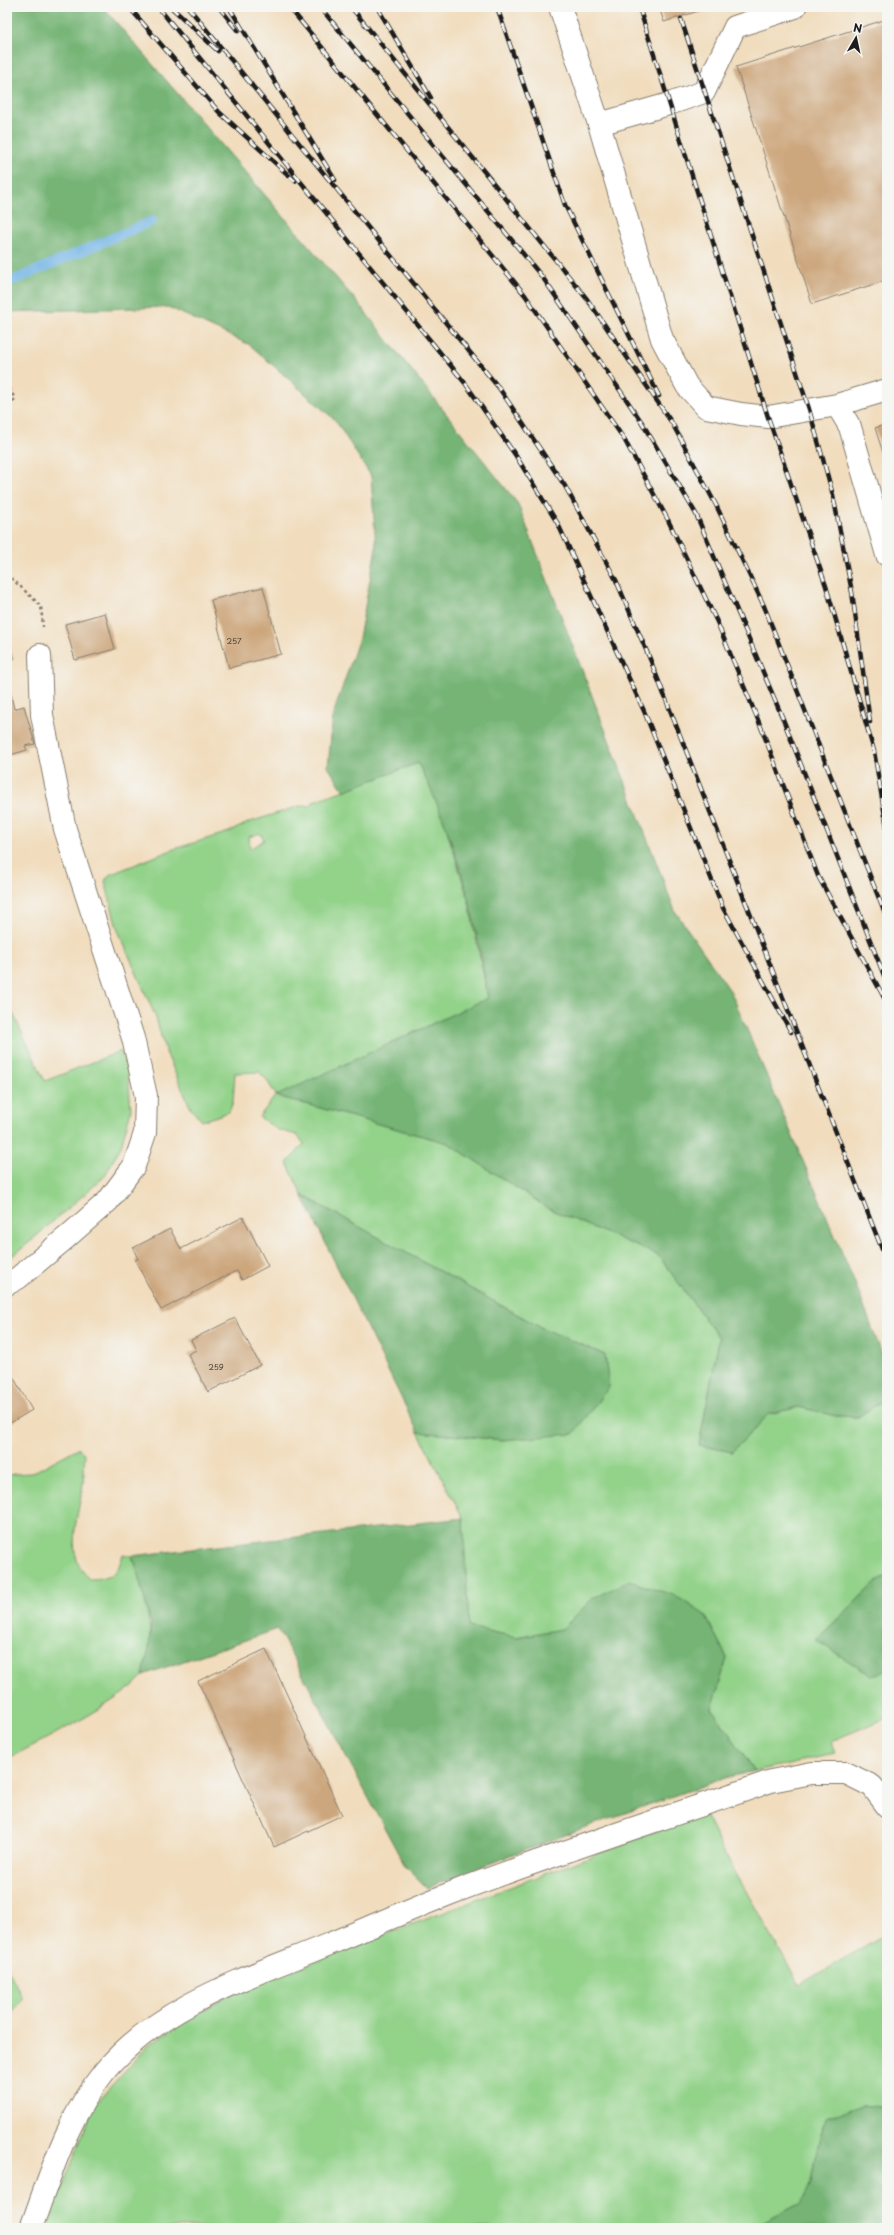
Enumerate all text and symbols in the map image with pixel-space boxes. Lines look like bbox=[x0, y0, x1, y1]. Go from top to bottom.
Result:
north arrow bbox=[836, 18, 876, 58]
text: N bbox=[852, 19, 864, 37]
house number: 257 bbox=[226, 635, 242, 647]
house number: 259 bbox=[208, 1361, 224, 1373]

